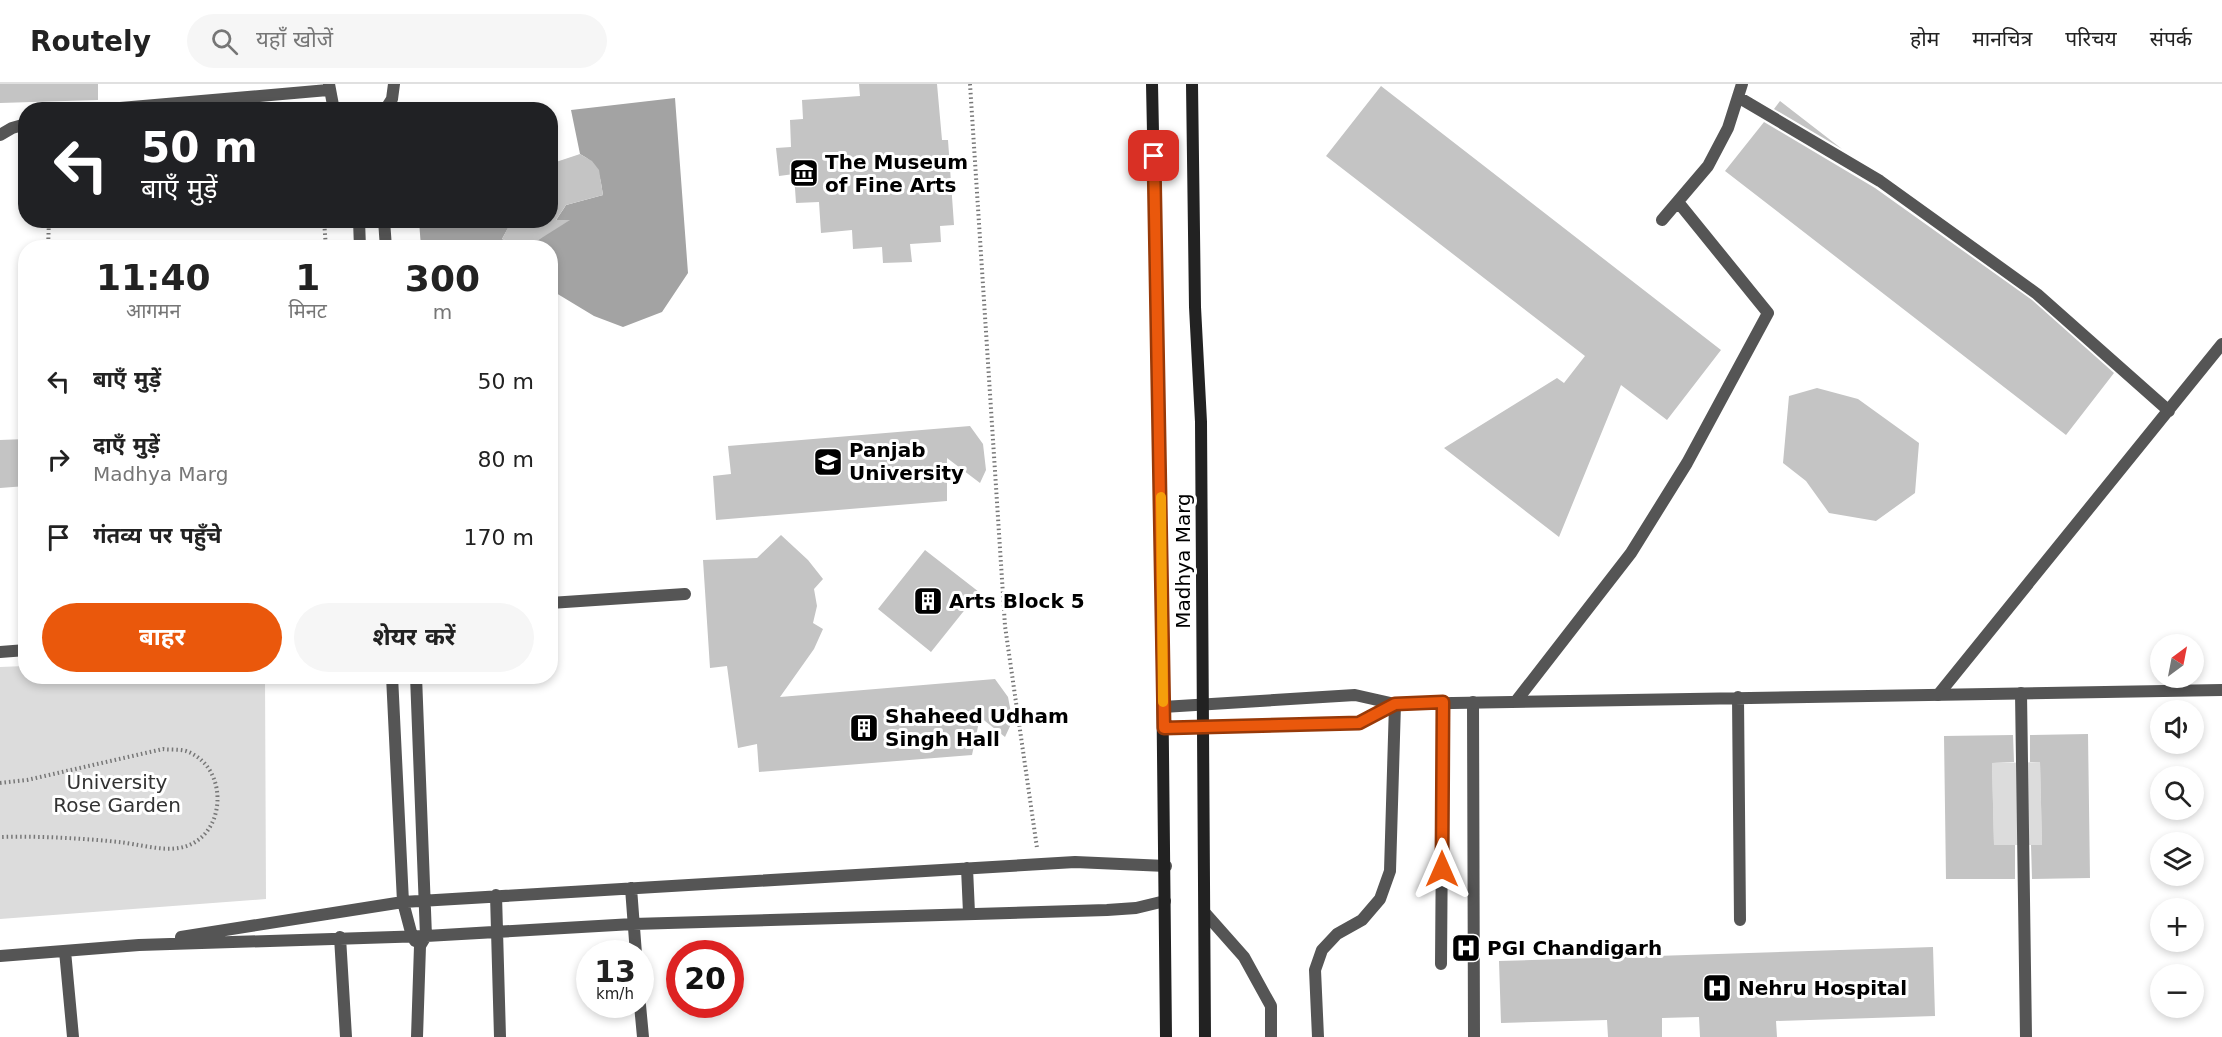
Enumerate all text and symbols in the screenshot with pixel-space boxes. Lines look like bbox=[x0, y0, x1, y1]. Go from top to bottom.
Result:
search box bbox=[187, 14, 607, 68]
text: Routely bbox=[30, 25, 151, 58]
icon: search bbox=[208, 25, 241, 58]
text: यहाँ खोजें bbox=[256, 27, 333, 52]
text: होम bbox=[1910, 27, 1939, 51]
text: मानचित्र bbox=[1972, 27, 2032, 51]
text: परिचय bbox=[2065, 27, 2117, 51]
text: संपर्क bbox=[2150, 27, 2192, 51]
text: 50 m bbox=[141, 123, 258, 172]
icon: left bbox=[42, 126, 120, 204]
pin bbox=[1128, 130, 1179, 181]
icon: arrive bbox=[1137, 139, 1170, 172]
place label: The Museum of Fine Arts bbox=[825, 150, 968, 197]
museum icon: The Museum of Fine Arts bbox=[788, 157, 820, 189]
text: बाएँ मुड़ें bbox=[141, 173, 218, 204]
text: 11:40 bbox=[96, 257, 211, 298]
text: 1 bbox=[295, 257, 320, 298]
text: 300 bbox=[405, 258, 480, 299]
text: आगमन bbox=[126, 299, 181, 323]
text: मिनट bbox=[289, 299, 327, 323]
text: m bbox=[433, 300, 452, 324]
icon: left bbox=[42, 365, 75, 398]
text: बाएँ मुड़ें bbox=[93, 367, 161, 392]
text: 50 m bbox=[478, 369, 534, 394]
text: दाएँ मुड़ें bbox=[93, 433, 160, 458]
place label: Panjab University bbox=[849, 438, 964, 485]
icon: right bbox=[42, 443, 75, 476]
school or university icon: Panjab University bbox=[812, 446, 844, 478]
text: 80 m bbox=[478, 447, 534, 472]
text: Madhya Marg bbox=[93, 462, 228, 486]
street label: Madhya Marg bbox=[1171, 493, 1195, 629]
icon: arrive bbox=[42, 521, 75, 554]
text: गंतव्य पर पहुँचे bbox=[93, 523, 221, 548]
text: 170 m bbox=[464, 525, 534, 550]
building icon: Arts Block 5 bbox=[912, 585, 944, 617]
place label: Arts Block 5 bbox=[949, 589, 1085, 613]
button: बाहर bbox=[42, 603, 282, 672]
button: शेयर करें bbox=[294, 603, 534, 672]
north arrow bbox=[2150, 634, 2204, 688]
map controls bbox=[2150, 634, 2204, 1018]
button: sound bbox=[2150, 700, 2204, 754]
place label: Shaheed Udham Singh Hall bbox=[885, 704, 1069, 751]
building icon: Shaheed Udham Singh Hall bbox=[848, 712, 880, 744]
button: search bbox=[2150, 766, 2204, 820]
park label: University Rose Garden bbox=[53, 770, 181, 817]
button: layers bbox=[2150, 832, 2204, 886]
position arrow bbox=[1410, 837, 1474, 901]
button: + bbox=[2150, 898, 2204, 952]
hospital icon: PGI Chandigarh bbox=[1450, 932, 1482, 964]
place label: PGI Chandigarh bbox=[1487, 936, 1662, 960]
speed limit sign: 20 bbox=[666, 940, 744, 1018]
text: 13 bbox=[594, 954, 636, 989]
button: − bbox=[2150, 964, 2204, 1018]
hospital icon: Nehru Hospital bbox=[1701, 972, 1733, 1004]
place label: Nehru Hospital bbox=[1738, 976, 1907, 1000]
text: km/h bbox=[596, 985, 634, 1003]

